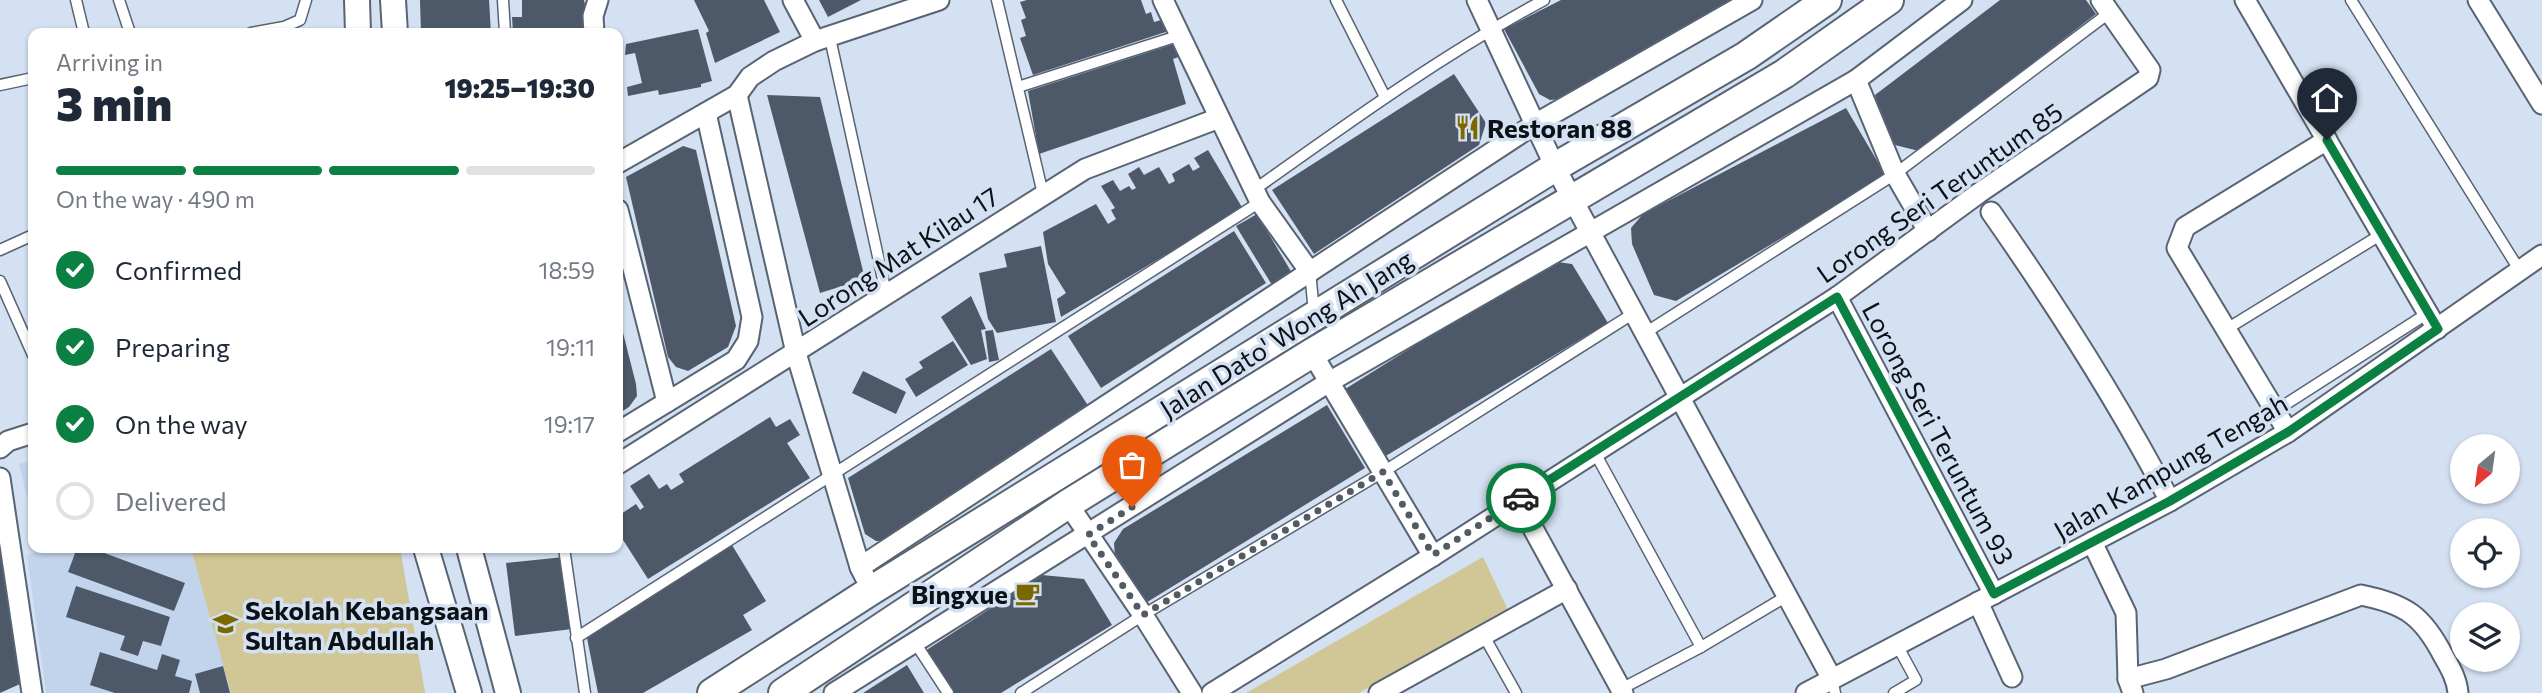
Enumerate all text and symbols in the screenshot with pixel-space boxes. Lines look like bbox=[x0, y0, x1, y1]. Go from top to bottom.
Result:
text: Arriving in bbox=[56, 48, 163, 76]
pin bbox=[2297, 68, 2357, 140]
text: 19:25–19:30 bbox=[444, 72, 595, 103]
text: 3 min bbox=[56, 74, 172, 130]
icon: home bbox=[2308, 79, 2346, 117]
street label: Lorong Seri Teruntum 85 bbox=[1810, 95, 2068, 289]
place label: Restoran 88 bbox=[1487, 112, 1632, 143]
restaurant icon: Restoran 88 bbox=[1453, 113, 1481, 141]
street label: Lorong Mat Kilau 17 bbox=[792, 180, 1004, 332]
text: On the way · 490 m bbox=[56, 185, 255, 213]
street label: Jalan Dato' Wong Ah Jang bbox=[1154, 242, 1418, 424]
icon: check bbox=[56, 251, 94, 289]
text: Confirmed bbox=[115, 254, 242, 285]
text: 18:59 bbox=[539, 256, 595, 284]
street label: Lorong Seri Teruntum 93 bbox=[1857, 297, 2021, 569]
icon: check bbox=[56, 328, 94, 366]
text: Preparing bbox=[115, 331, 230, 362]
text: 19:11 bbox=[546, 333, 595, 361]
street label: Jalan Kampung Tengah bbox=[2048, 386, 2292, 546]
icon: check bbox=[56, 405, 94, 443]
text: On the way bbox=[115, 408, 248, 439]
text: 19:17 bbox=[544, 410, 595, 438]
north arrow bbox=[2450, 434, 2520, 504]
map controls bbox=[2450, 434, 2520, 672]
pin bbox=[1102, 435, 1162, 507]
icon: bag bbox=[1113, 446, 1151, 484]
courier bbox=[1486, 463, 1556, 533]
icon: car bbox=[1502, 479, 1540, 517]
text: Delivered bbox=[115, 485, 226, 516]
button: locate bbox=[2450, 518, 2520, 588]
place label: Bingxue bbox=[911, 578, 1008, 609]
cafe icon: Bingxue bbox=[1014, 579, 1042, 607]
place label: Sekolah Kebangsaan Sultan Abdullah bbox=[245, 594, 489, 655]
button: layers bbox=[2450, 602, 2520, 672]
school or university icon: Sekolah Kebangsaan Sultan Abdullah bbox=[211, 610, 239, 638]

